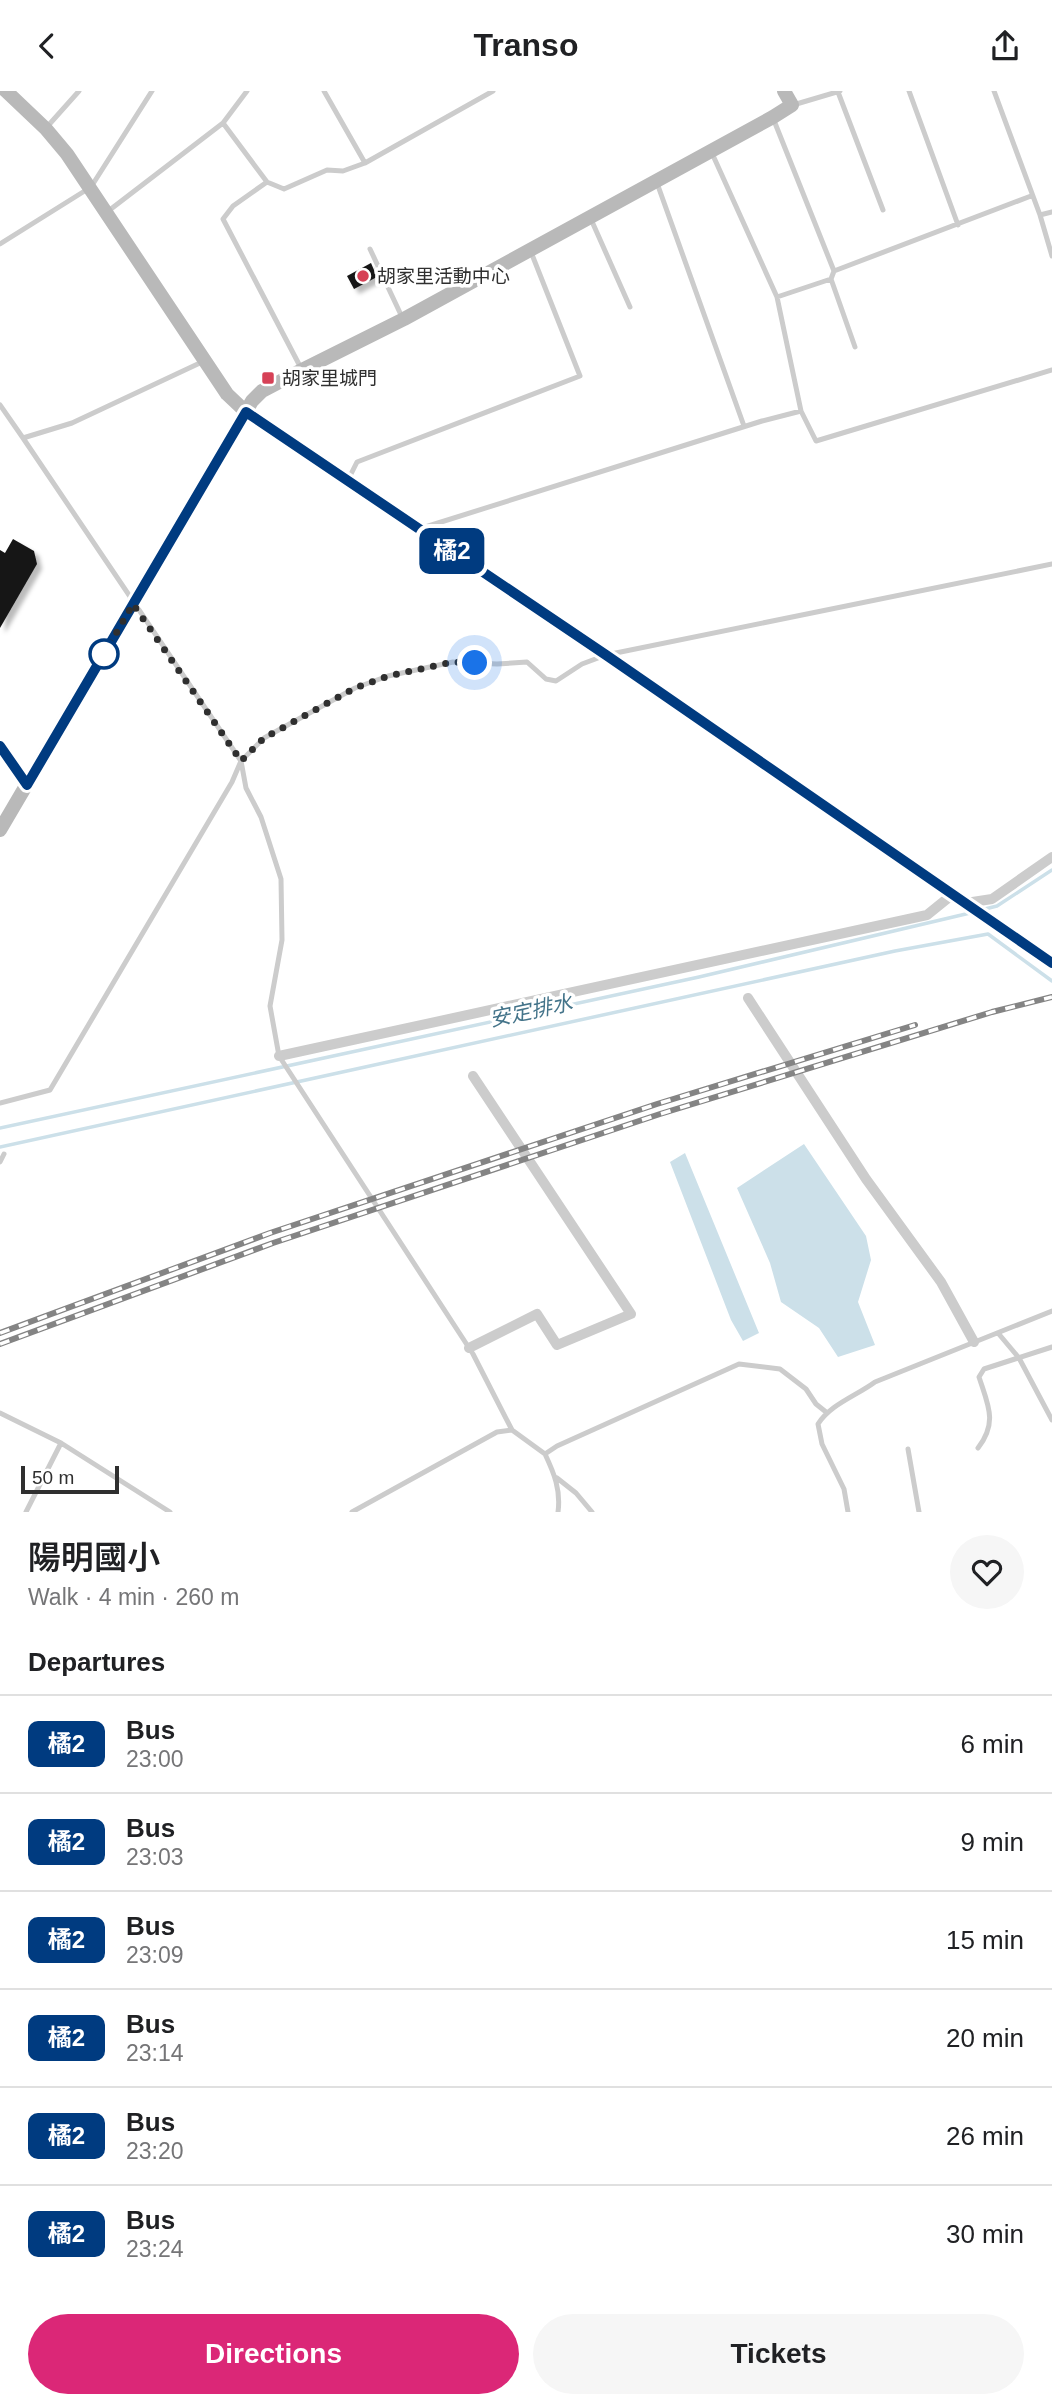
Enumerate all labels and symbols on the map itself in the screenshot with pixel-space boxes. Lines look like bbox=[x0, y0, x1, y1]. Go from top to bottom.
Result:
place label: 胡家里活動中心 bbox=[377, 266, 510, 287]
marker: 胡家里活動中心 bbox=[355, 268, 371, 284]
place label: 胡家里城門 bbox=[282, 368, 377, 389]
marker: 胡家里城門 bbox=[260, 370, 276, 386]
line badge: 橘2 bbox=[420, 528, 484, 574]
unlabelled marker bbox=[89, 639, 119, 669]
your location bbox=[457, 645, 492, 680]
water label: 安定排水 bbox=[487, 990, 575, 1030]
scale bar bbox=[21, 1463, 119, 1495]

